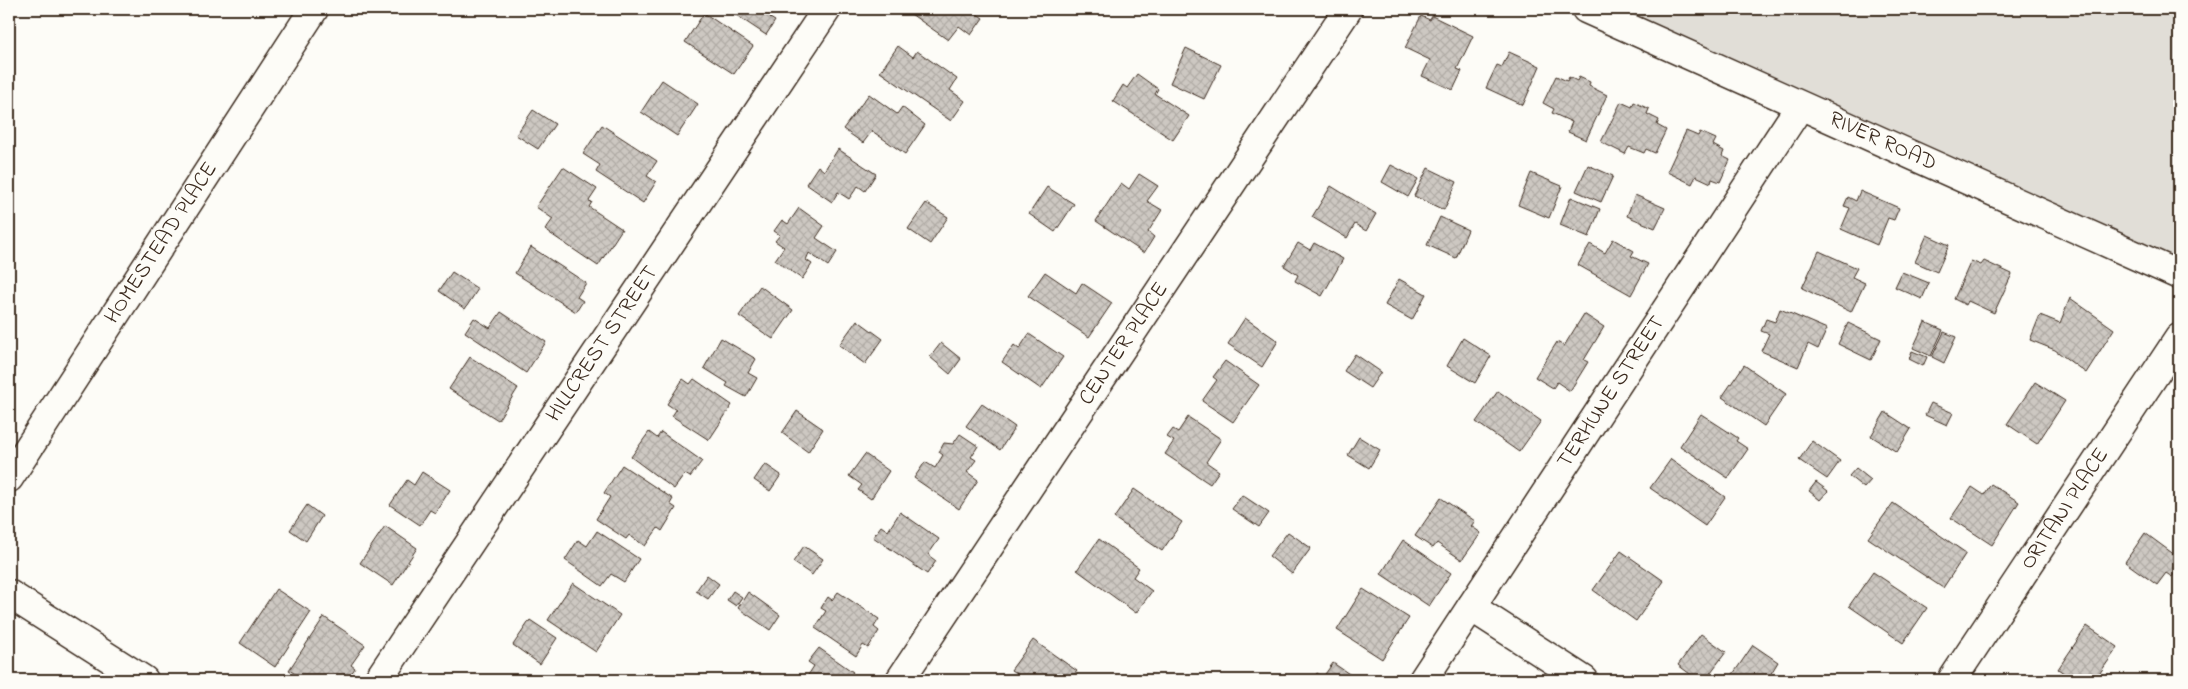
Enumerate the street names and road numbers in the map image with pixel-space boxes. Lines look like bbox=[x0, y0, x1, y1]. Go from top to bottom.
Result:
street label: RIVER ROAD bbox=[1823, 104, 1942, 180]
street label: HOMESTEAD PLACE bbox=[97, 156, 226, 331]
street label: HILLCREST STREET bbox=[539, 259, 667, 429]
street label: CENTER PLACE bbox=[1071, 276, 1177, 412]
street label: TERHUNE STREET bbox=[1550, 309, 1674, 475]
street label: ORITANI PLACE bbox=[2013, 442, 2118, 577]

